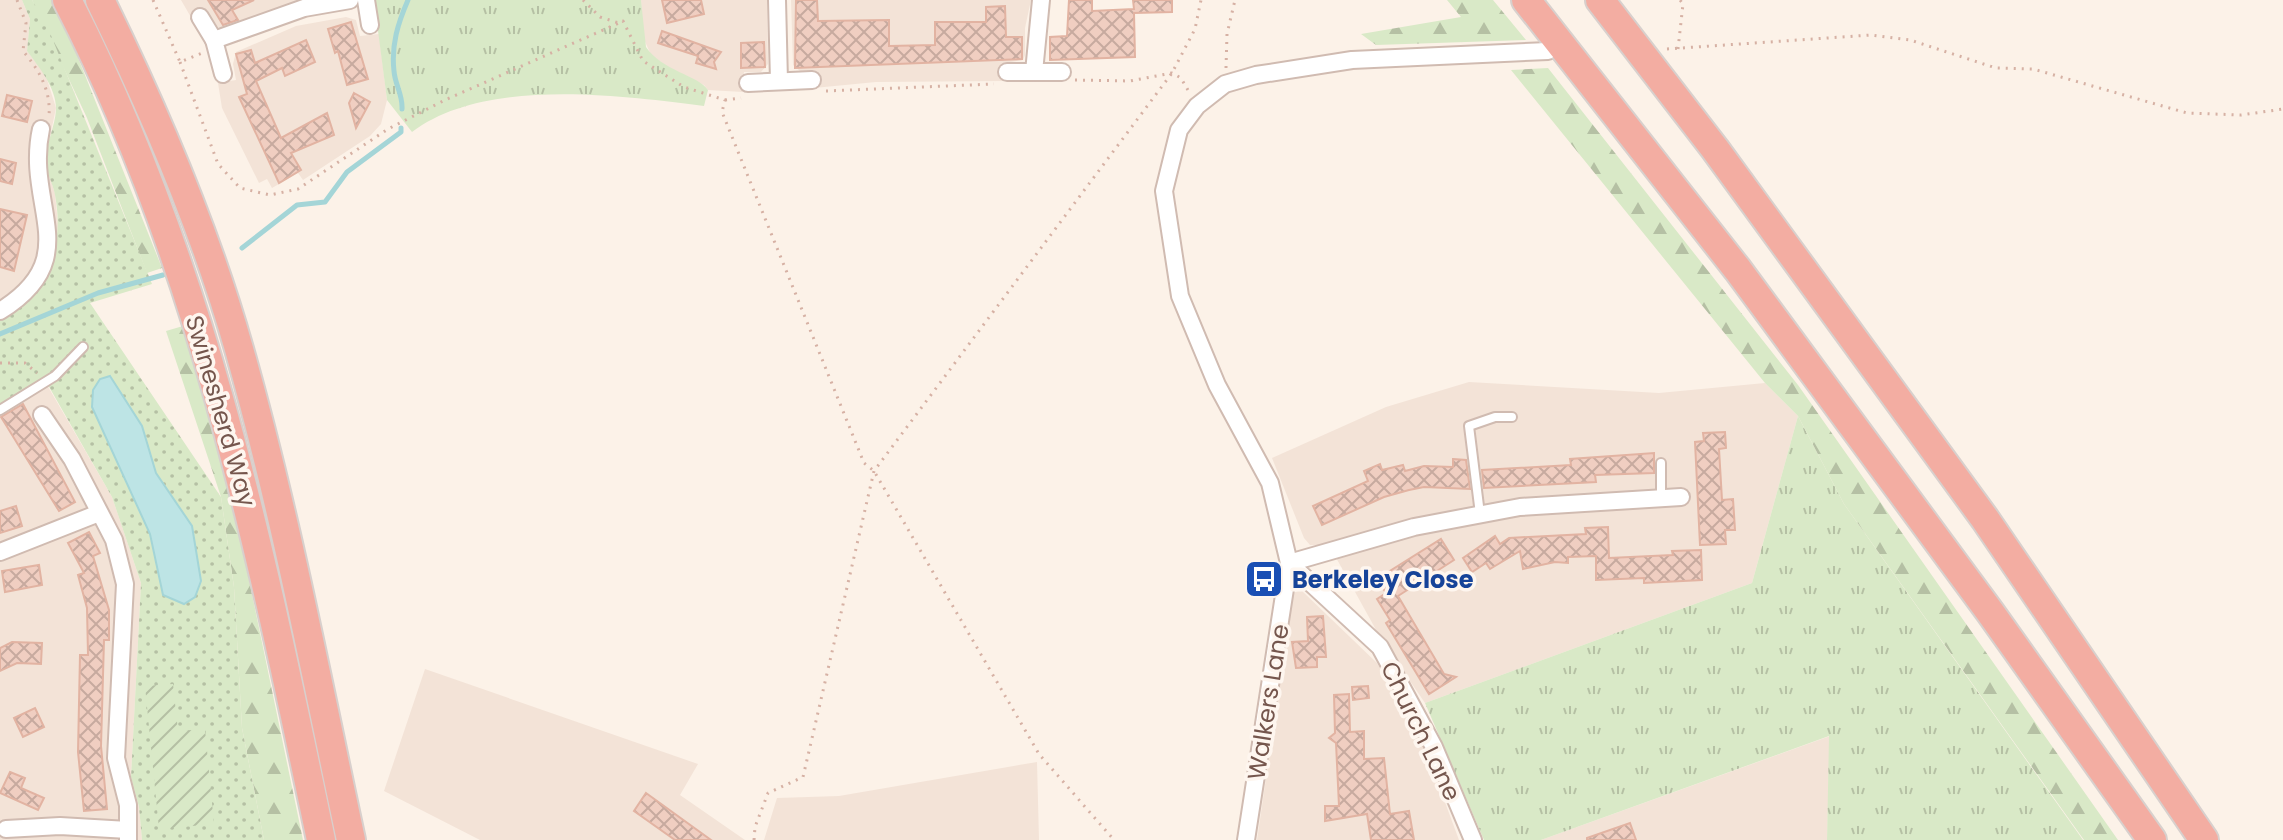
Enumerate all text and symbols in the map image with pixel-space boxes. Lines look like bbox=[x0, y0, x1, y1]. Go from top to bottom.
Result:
street label: Swinesherd Way bbox=[178, 312, 264, 511]
bus stop icon: Berkeley Close bbox=[1243, 558, 1285, 600]
place label: Berkeley Close bbox=[1292, 563, 1474, 596]
street label: Walkers Lane bbox=[1239, 622, 1297, 782]
street label: Church Lane bbox=[1373, 656, 1469, 806]

